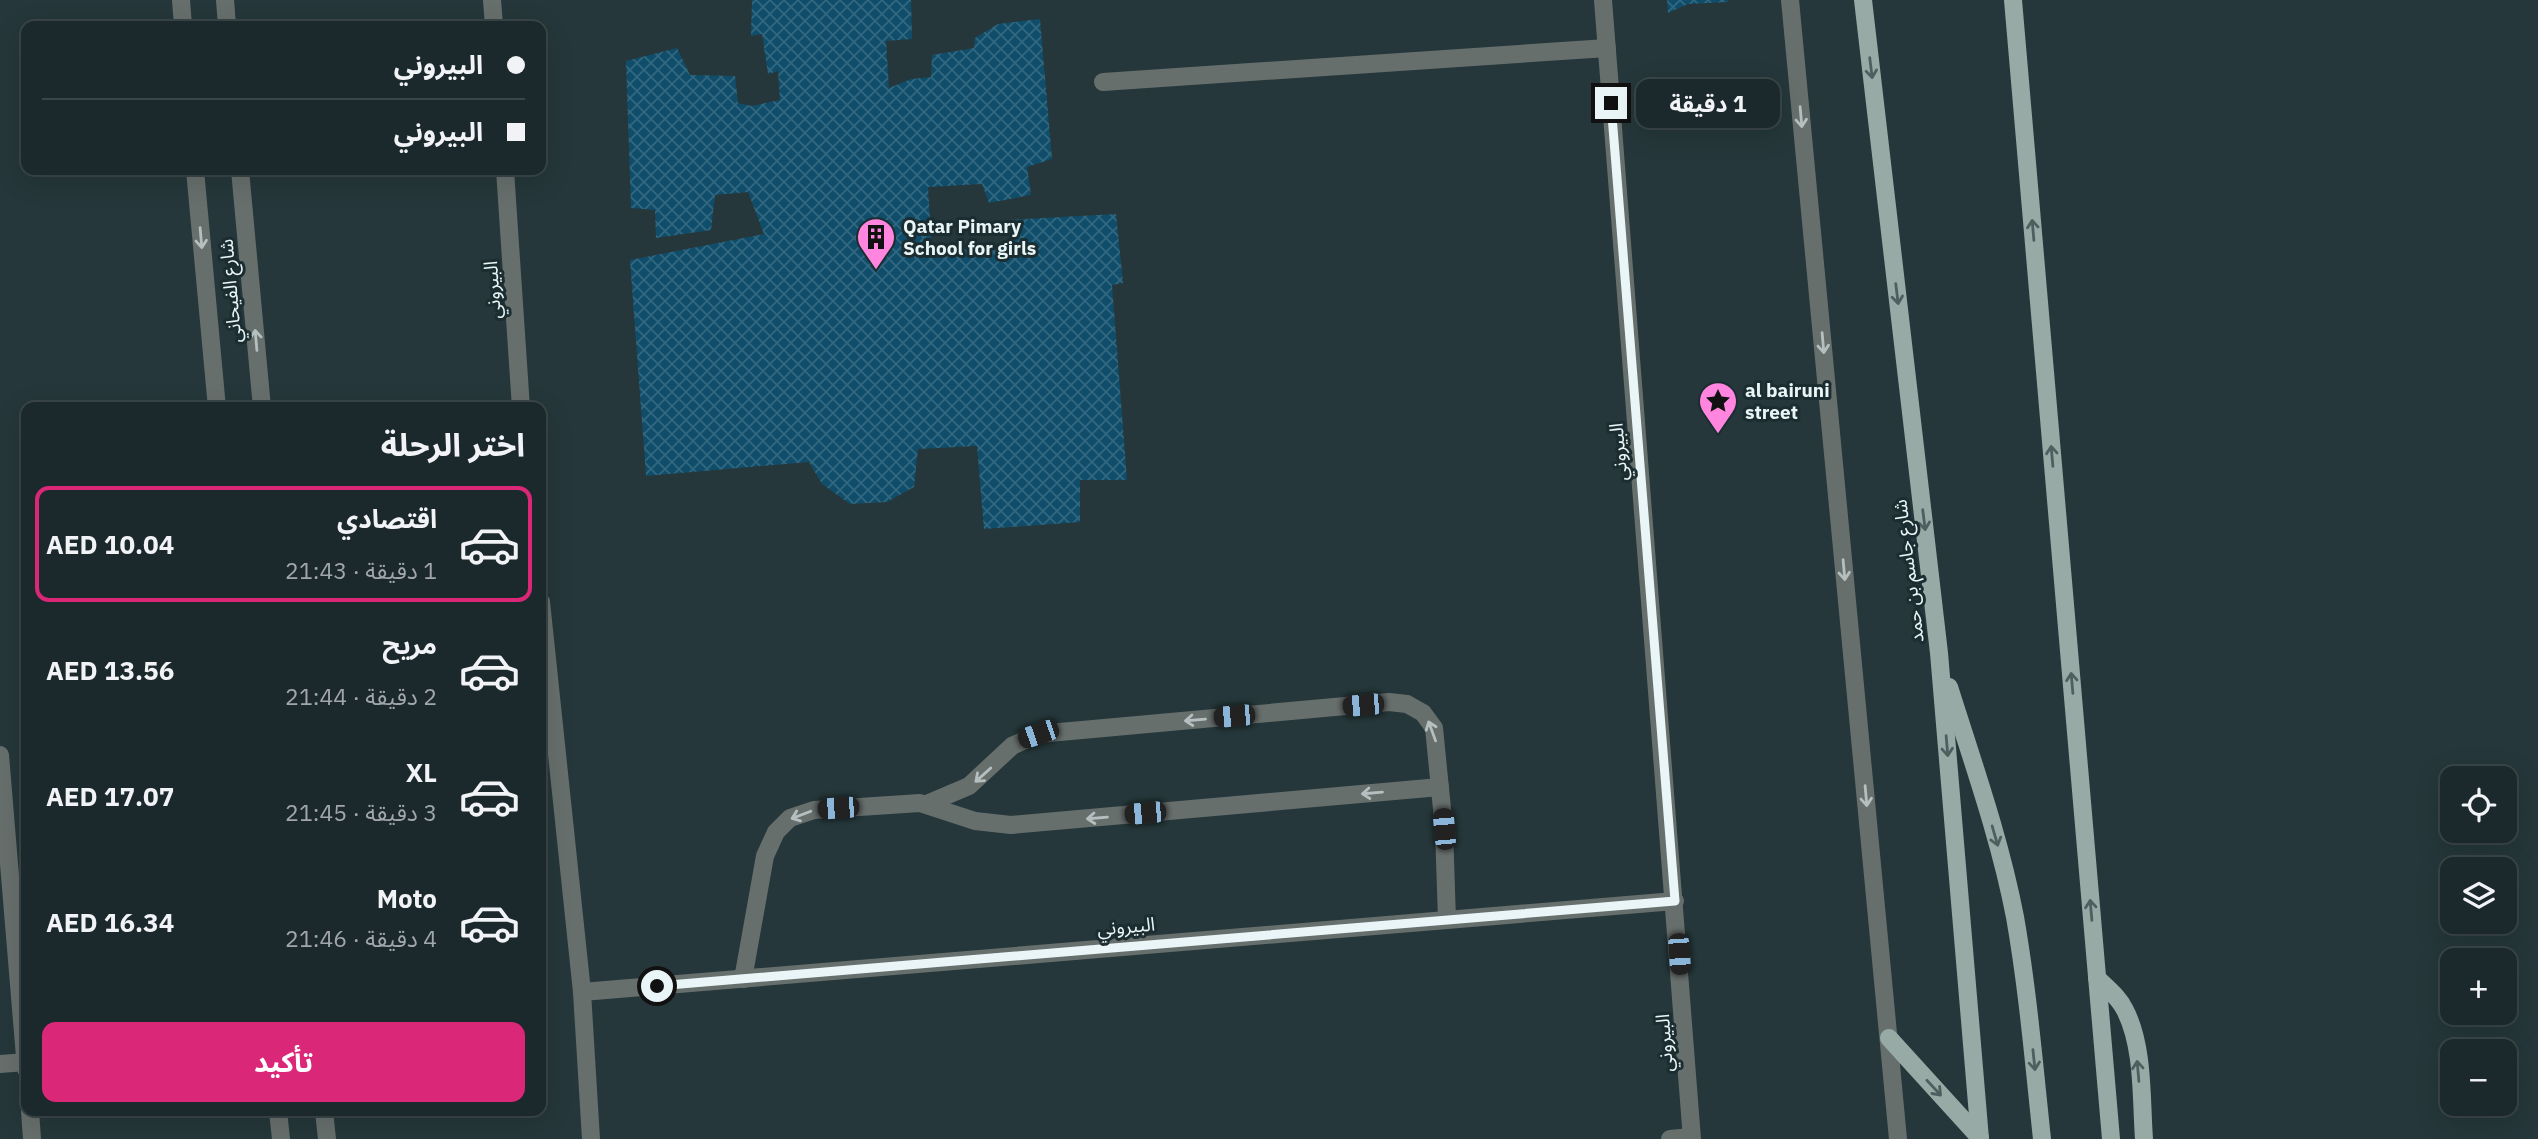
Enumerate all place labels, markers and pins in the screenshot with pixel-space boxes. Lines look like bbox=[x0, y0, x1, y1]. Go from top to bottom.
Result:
place label: Qatar Pimary School for girls bbox=[903, 214, 1036, 260]
building icon: Qatar Pimary School for girls bbox=[855, 216, 897, 271]
place label: al bairuni street bbox=[1745, 378, 1830, 424]
place icon: al bairuni street bbox=[1697, 380, 1739, 435]

